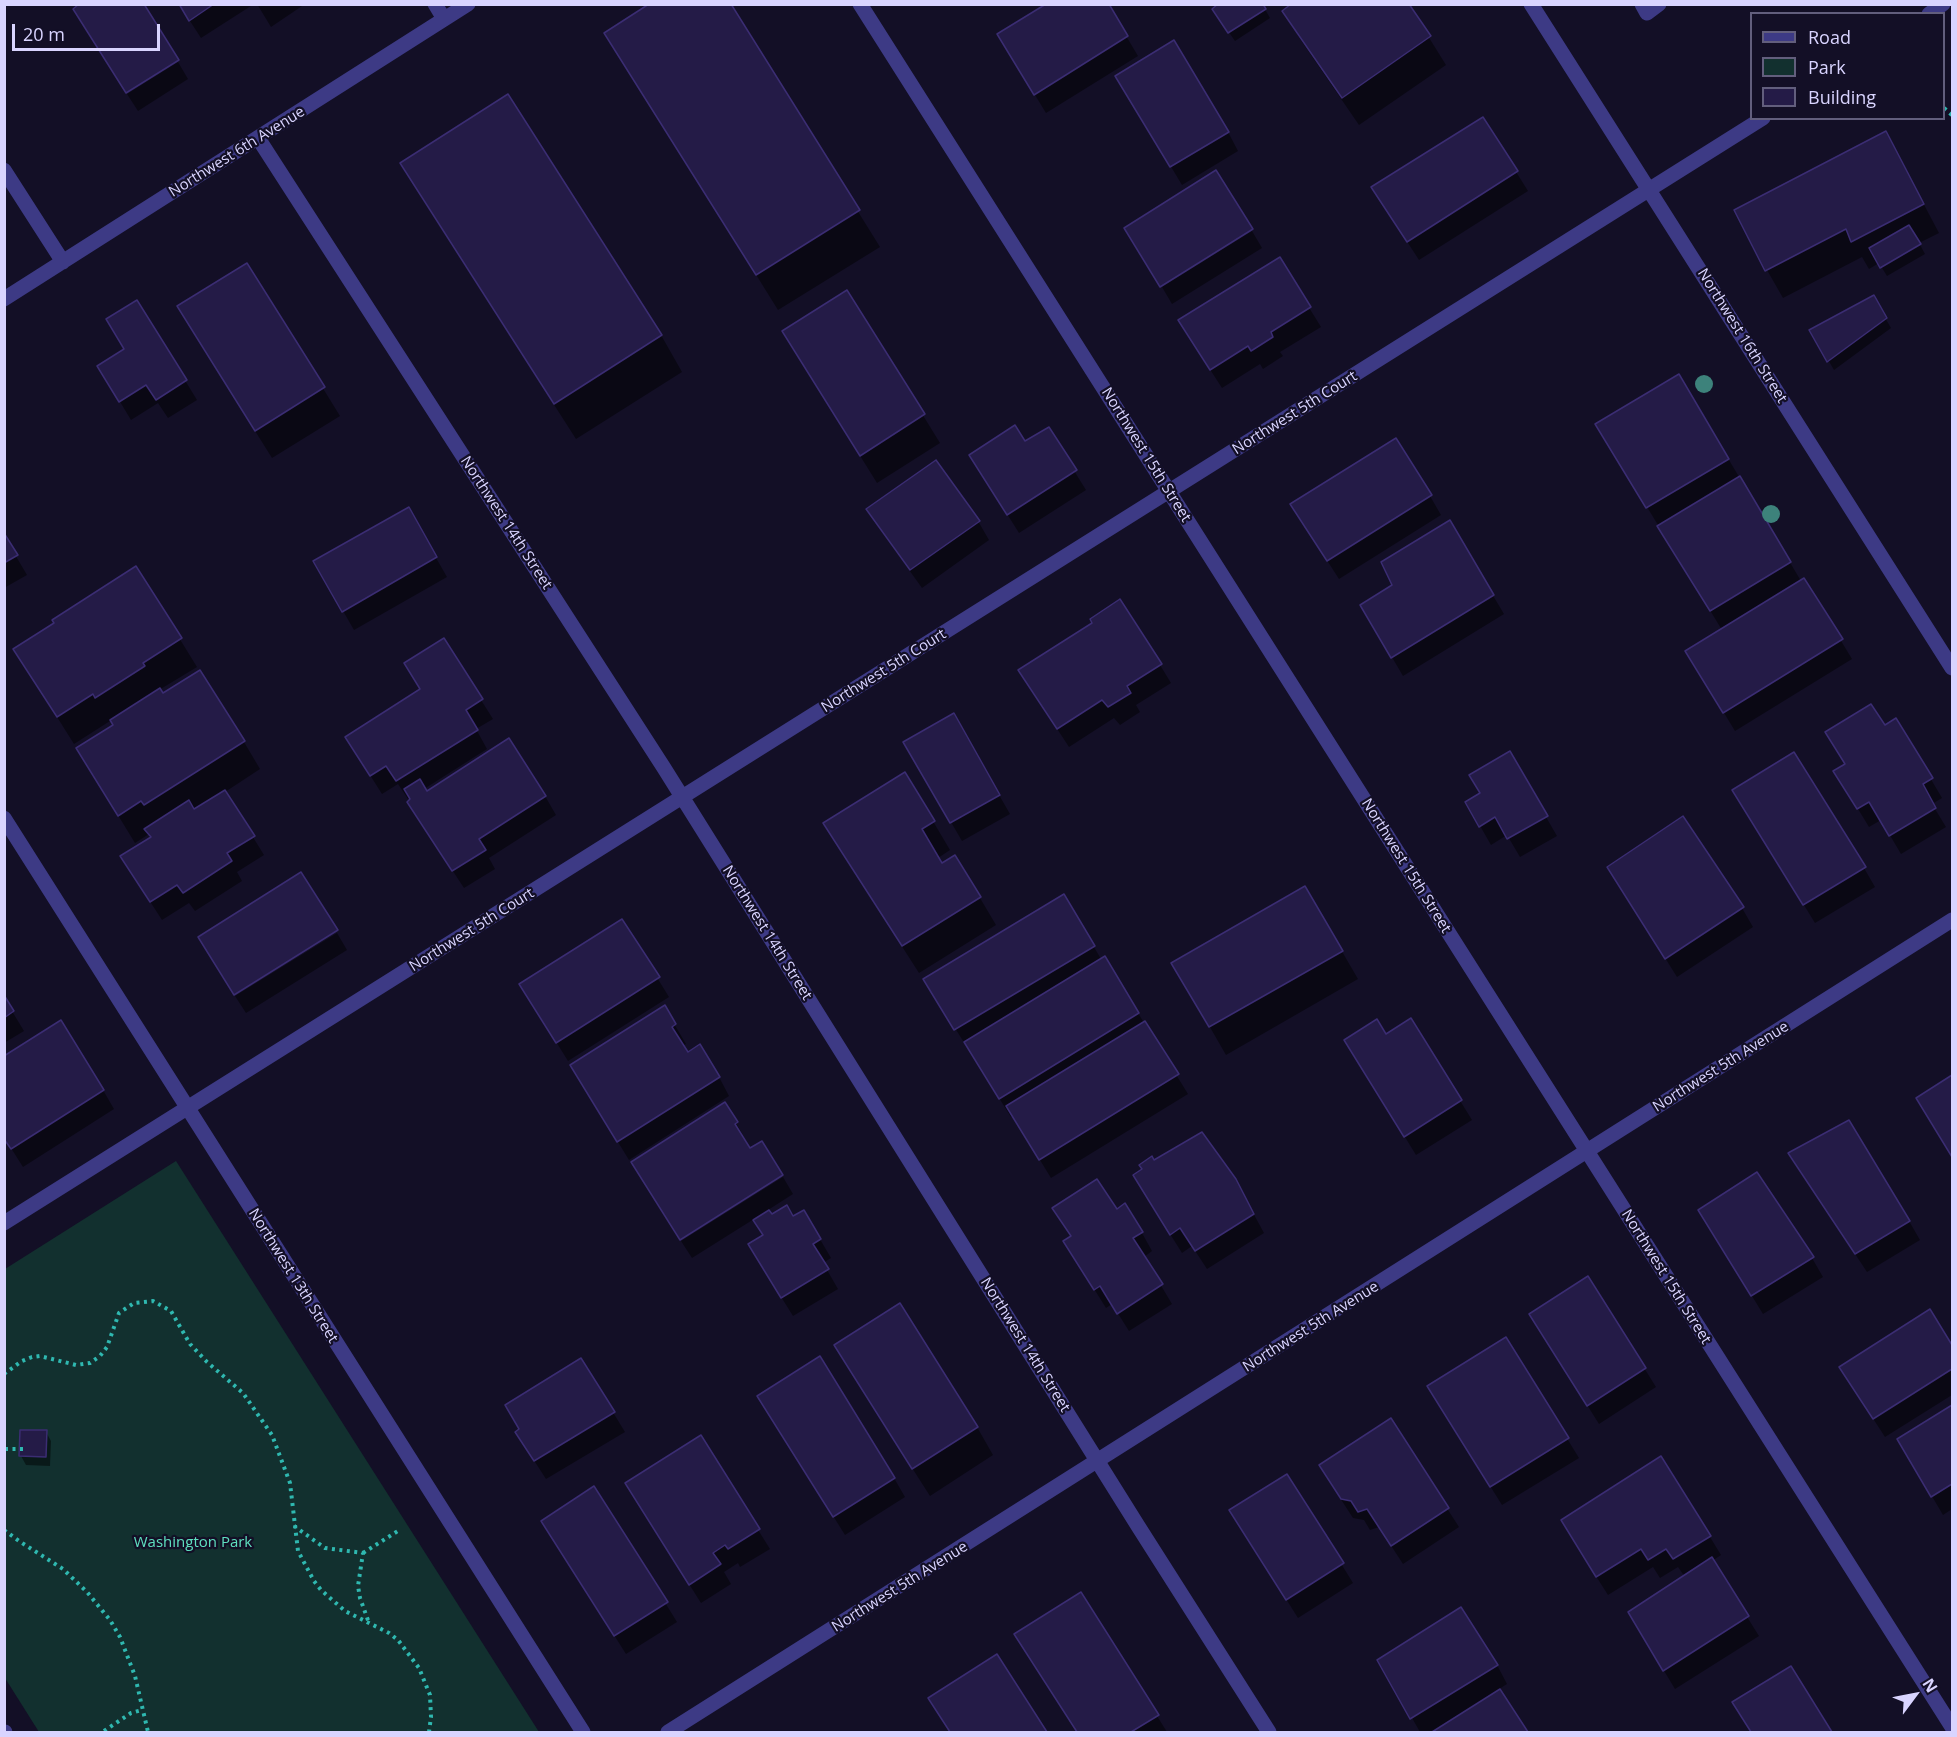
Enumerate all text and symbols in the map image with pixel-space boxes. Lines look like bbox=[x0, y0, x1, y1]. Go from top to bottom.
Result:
scale bar bbox=[15, 12, 164, 50]
legend bbox=[1750, 12, 1945, 120]
text: 20 m bbox=[23, 22, 65, 46]
text: Road bbox=[1808, 25, 1851, 49]
text: Park bbox=[1808, 55, 1846, 79]
text: Building bbox=[1808, 85, 1876, 109]
street label: Northwest 6th Avenue bbox=[166, 103, 308, 201]
street label: Northwest 16th Street bbox=[1693, 266, 1791, 406]
street label: Northwest 5th Court bbox=[1229, 367, 1361, 459]
street label: Northwest 15th Street bbox=[1097, 385, 1195, 525]
street label: Northwest 14th Street bbox=[456, 453, 556, 593]
street label: Northwest 5th Court bbox=[818, 625, 950, 717]
street label: Northwest 15th Street bbox=[1357, 796, 1455, 936]
street label: Northwest 14th Street bbox=[718, 863, 816, 1003]
street label: Northwest 5th Court bbox=[406, 884, 538, 976]
street label: Northwest 5th Avenue bbox=[1650, 1018, 1792, 1116]
street label: Northwest 13th Street bbox=[244, 1206, 342, 1346]
street label: Northwest 15th Street bbox=[1617, 1207, 1715, 1347]
street label: Northwest 14th Street bbox=[976, 1275, 1074, 1415]
street label: Northwest 5th Avenue bbox=[1240, 1278, 1382, 1376]
park label: Washington Park bbox=[134, 1534, 252, 1552]
street label: Northwest 5th Avenue bbox=[829, 1538, 971, 1636]
north arrow bbox=[1885, 1665, 1945, 1725]
text: N bbox=[1917, 1674, 1943, 1697]

